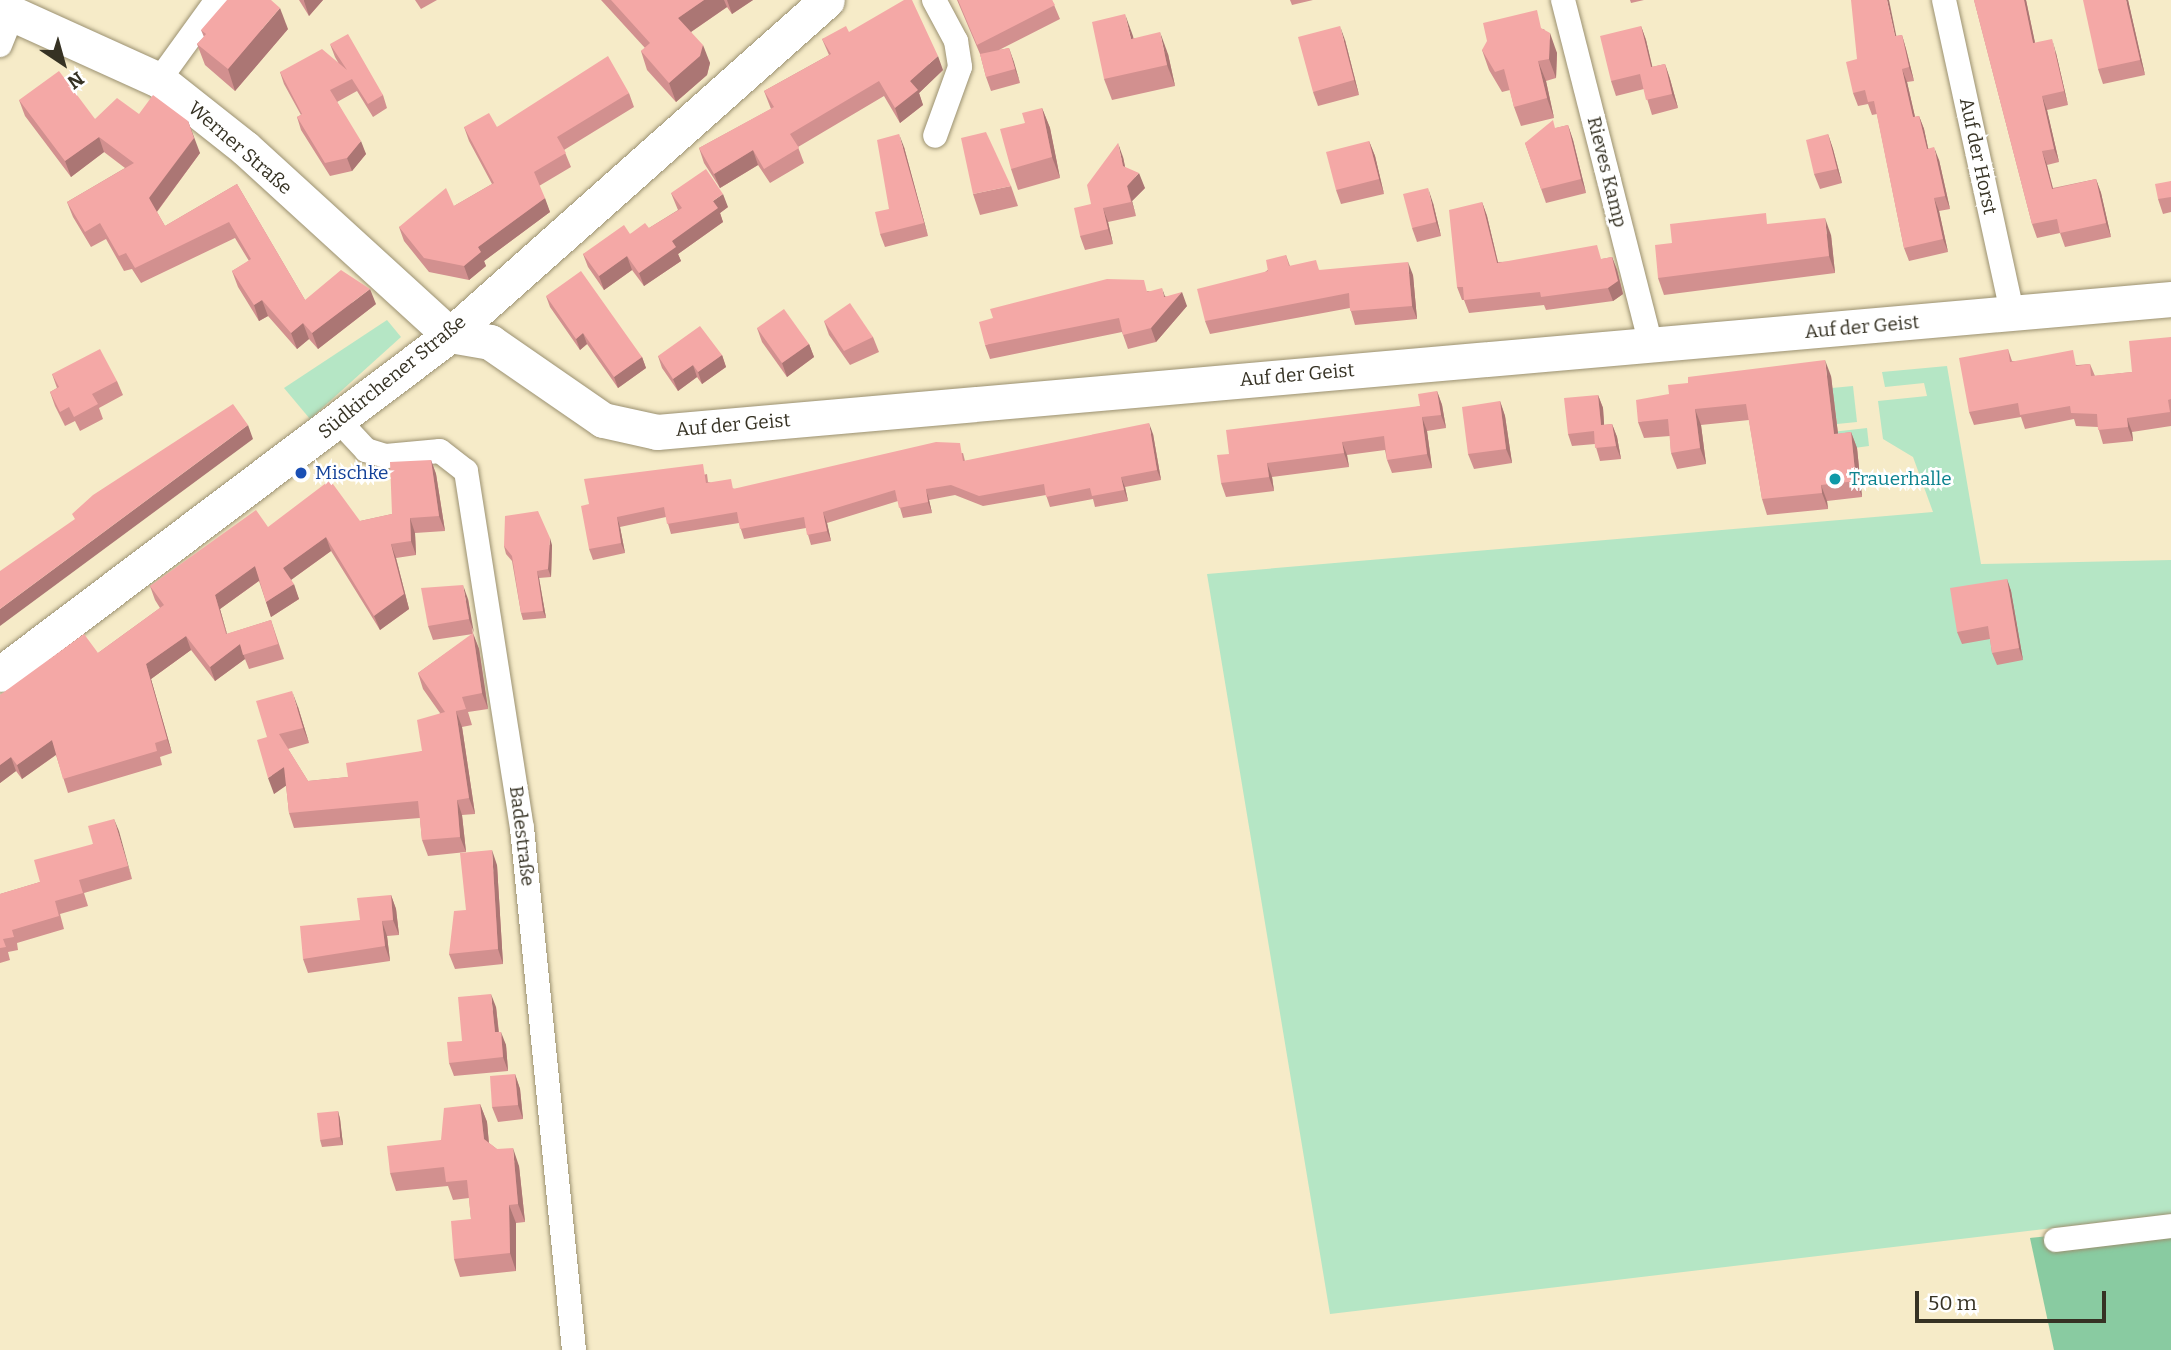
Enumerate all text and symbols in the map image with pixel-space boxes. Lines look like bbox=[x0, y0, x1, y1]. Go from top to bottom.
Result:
north arrow bbox=[28, 28, 98, 98]
text: N bbox=[63, 67, 88, 94]
street label: Auf der Horst bbox=[1955, 96, 2001, 216]
street label: Werner Straße bbox=[183, 97, 297, 199]
street label: Rieves Kamp bbox=[1582, 114, 1632, 230]
street label: Südkirchener Straße bbox=[314, 310, 470, 444]
street label: Auf der Geist bbox=[1804, 311, 1920, 343]
street label: Auf der Geist bbox=[1239, 359, 1355, 391]
street label: Auf der Geist bbox=[675, 409, 791, 441]
place label: Mischke bbox=[315, 462, 388, 484]
marker: Mischke bbox=[293, 465, 309, 481]
place label: Trauerhalle bbox=[1849, 468, 1952, 490]
marker: Trauerhalle bbox=[1827, 471, 1843, 487]
street label: Badestraße bbox=[505, 785, 539, 887]
scale bar bbox=[1919, 1276, 2110, 1320]
text: 50 m bbox=[1928, 1290, 1977, 1316]

